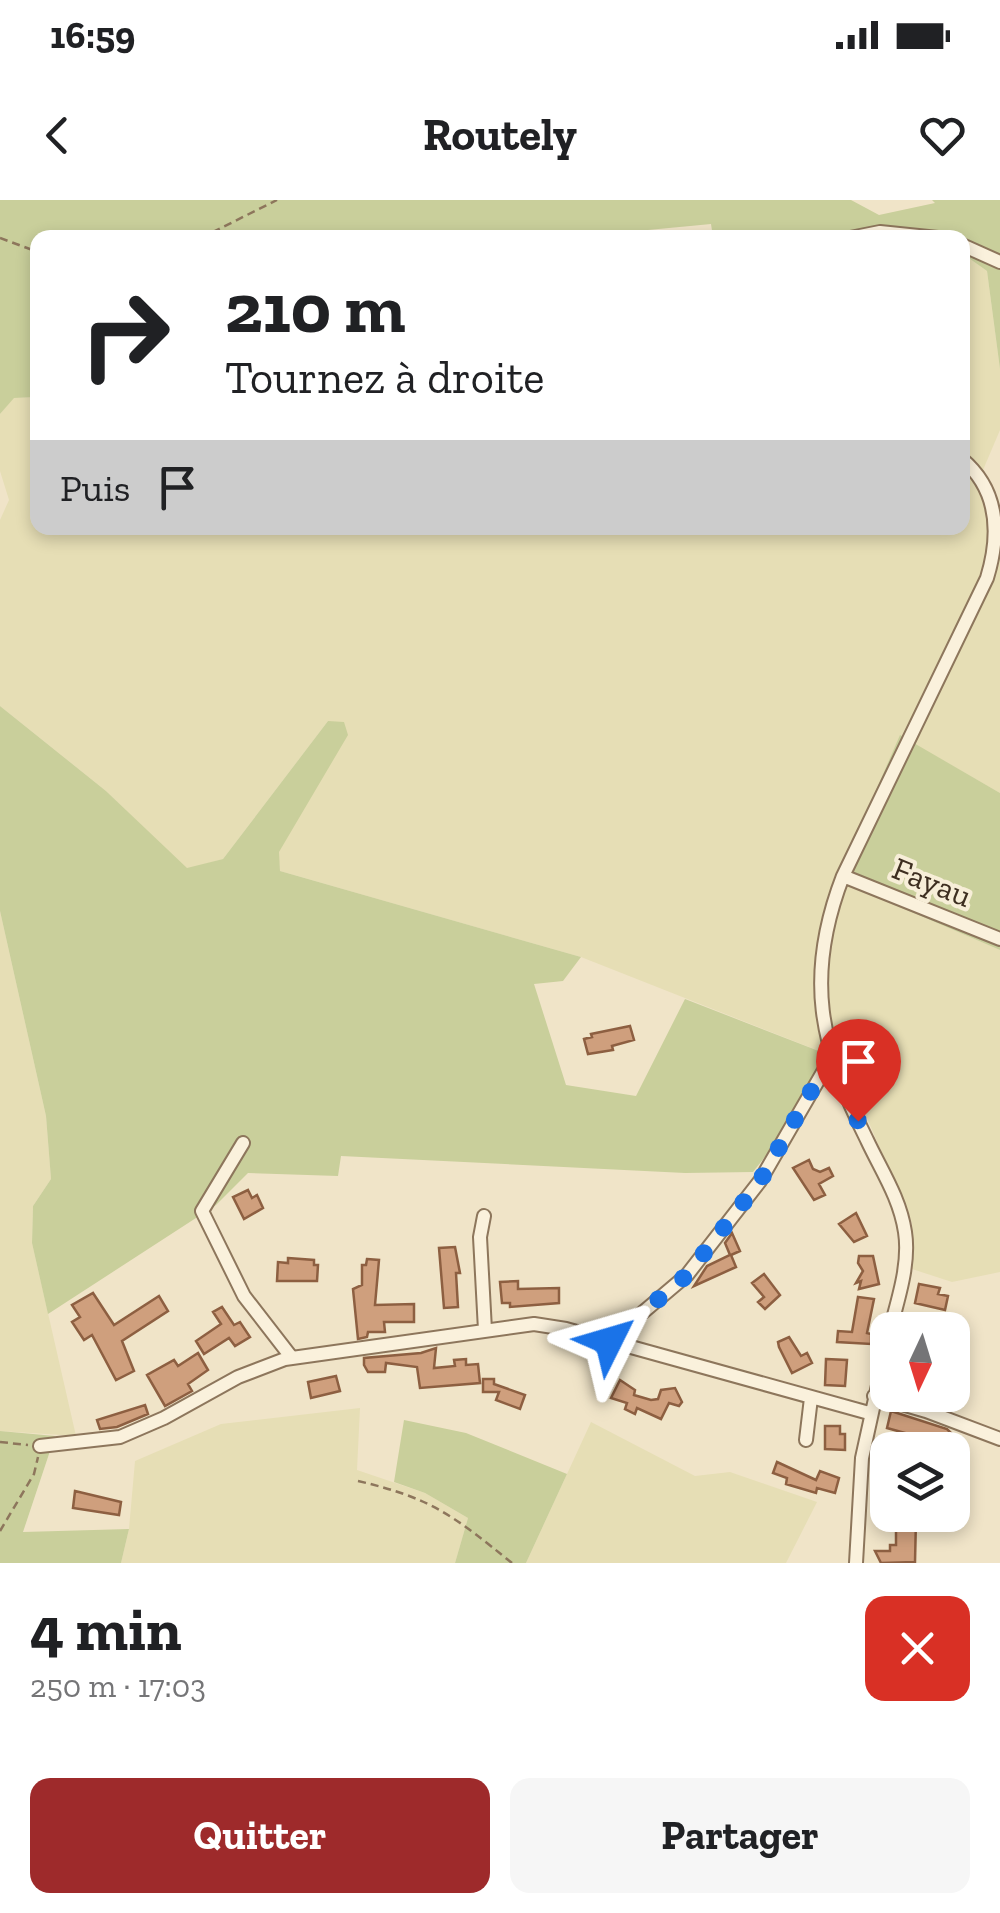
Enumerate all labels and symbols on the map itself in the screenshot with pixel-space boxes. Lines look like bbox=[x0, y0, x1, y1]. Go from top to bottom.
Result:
street label: Fayau bbox=[887, 849, 977, 915]
pin bbox=[816, 1019, 901, 1122]
position arrow bbox=[557, 1289, 661, 1393]
north arrow bbox=[870, 1312, 970, 1412]

